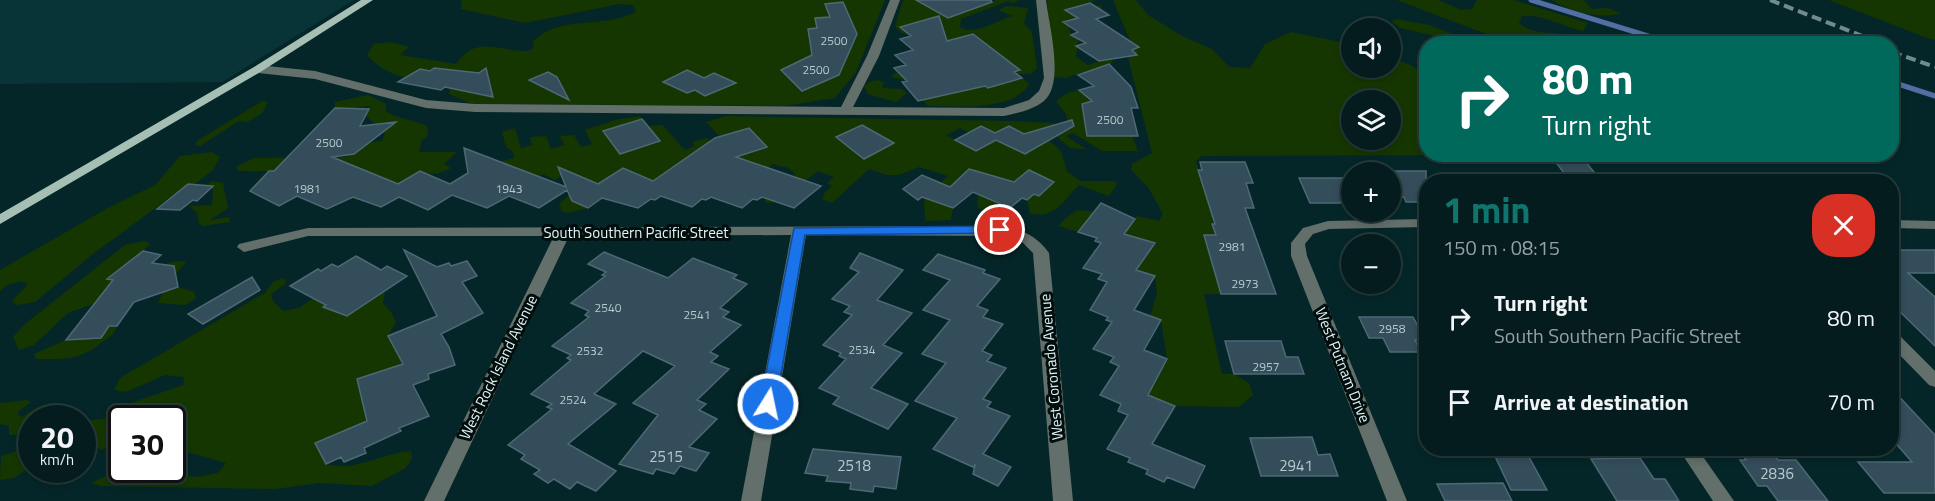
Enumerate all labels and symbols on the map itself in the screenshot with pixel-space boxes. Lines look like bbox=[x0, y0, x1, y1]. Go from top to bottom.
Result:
house number: 2500 bbox=[821, 31, 848, 50]
house number: 2500 bbox=[803, 60, 830, 79]
house number: 2500 bbox=[1097, 110, 1124, 129]
house number: 2500 bbox=[316, 133, 343, 152]
house number: 1981 bbox=[294, 179, 320, 198]
house number: 1943 bbox=[496, 179, 522, 198]
pin bbox=[974, 204, 1025, 255]
street label: South Southern Pacific Street bbox=[543, 221, 729, 244]
house number: 2981 bbox=[1219, 237, 1245, 256]
house number: 2973 bbox=[1232, 274, 1258, 293]
street label: West Rock Island Avenue bbox=[453, 291, 543, 443]
street label: West Coronado Avenue bbox=[1033, 293, 1069, 441]
house number: 2540 bbox=[595, 298, 622, 317]
street label: West Putnam Drive bbox=[1309, 304, 1377, 426]
house number: 2541 bbox=[684, 305, 710, 324]
house number: 2958 bbox=[1379, 319, 1406, 338]
house number: 2534 bbox=[849, 340, 876, 359]
house number: 2532 bbox=[577, 341, 603, 360]
house number: 2957 bbox=[1253, 357, 1279, 376]
position arrow bbox=[736, 372, 800, 436]
house number: 2524 bbox=[560, 390, 587, 409]
speed limit sign: 30 bbox=[108, 405, 186, 483]
house number: 2515 bbox=[649, 445, 683, 468]
house number: 2518 bbox=[837, 454, 871, 477]
house number: 2941 bbox=[1279, 454, 1313, 477]
house number: 2836 bbox=[1760, 462, 1794, 485]

